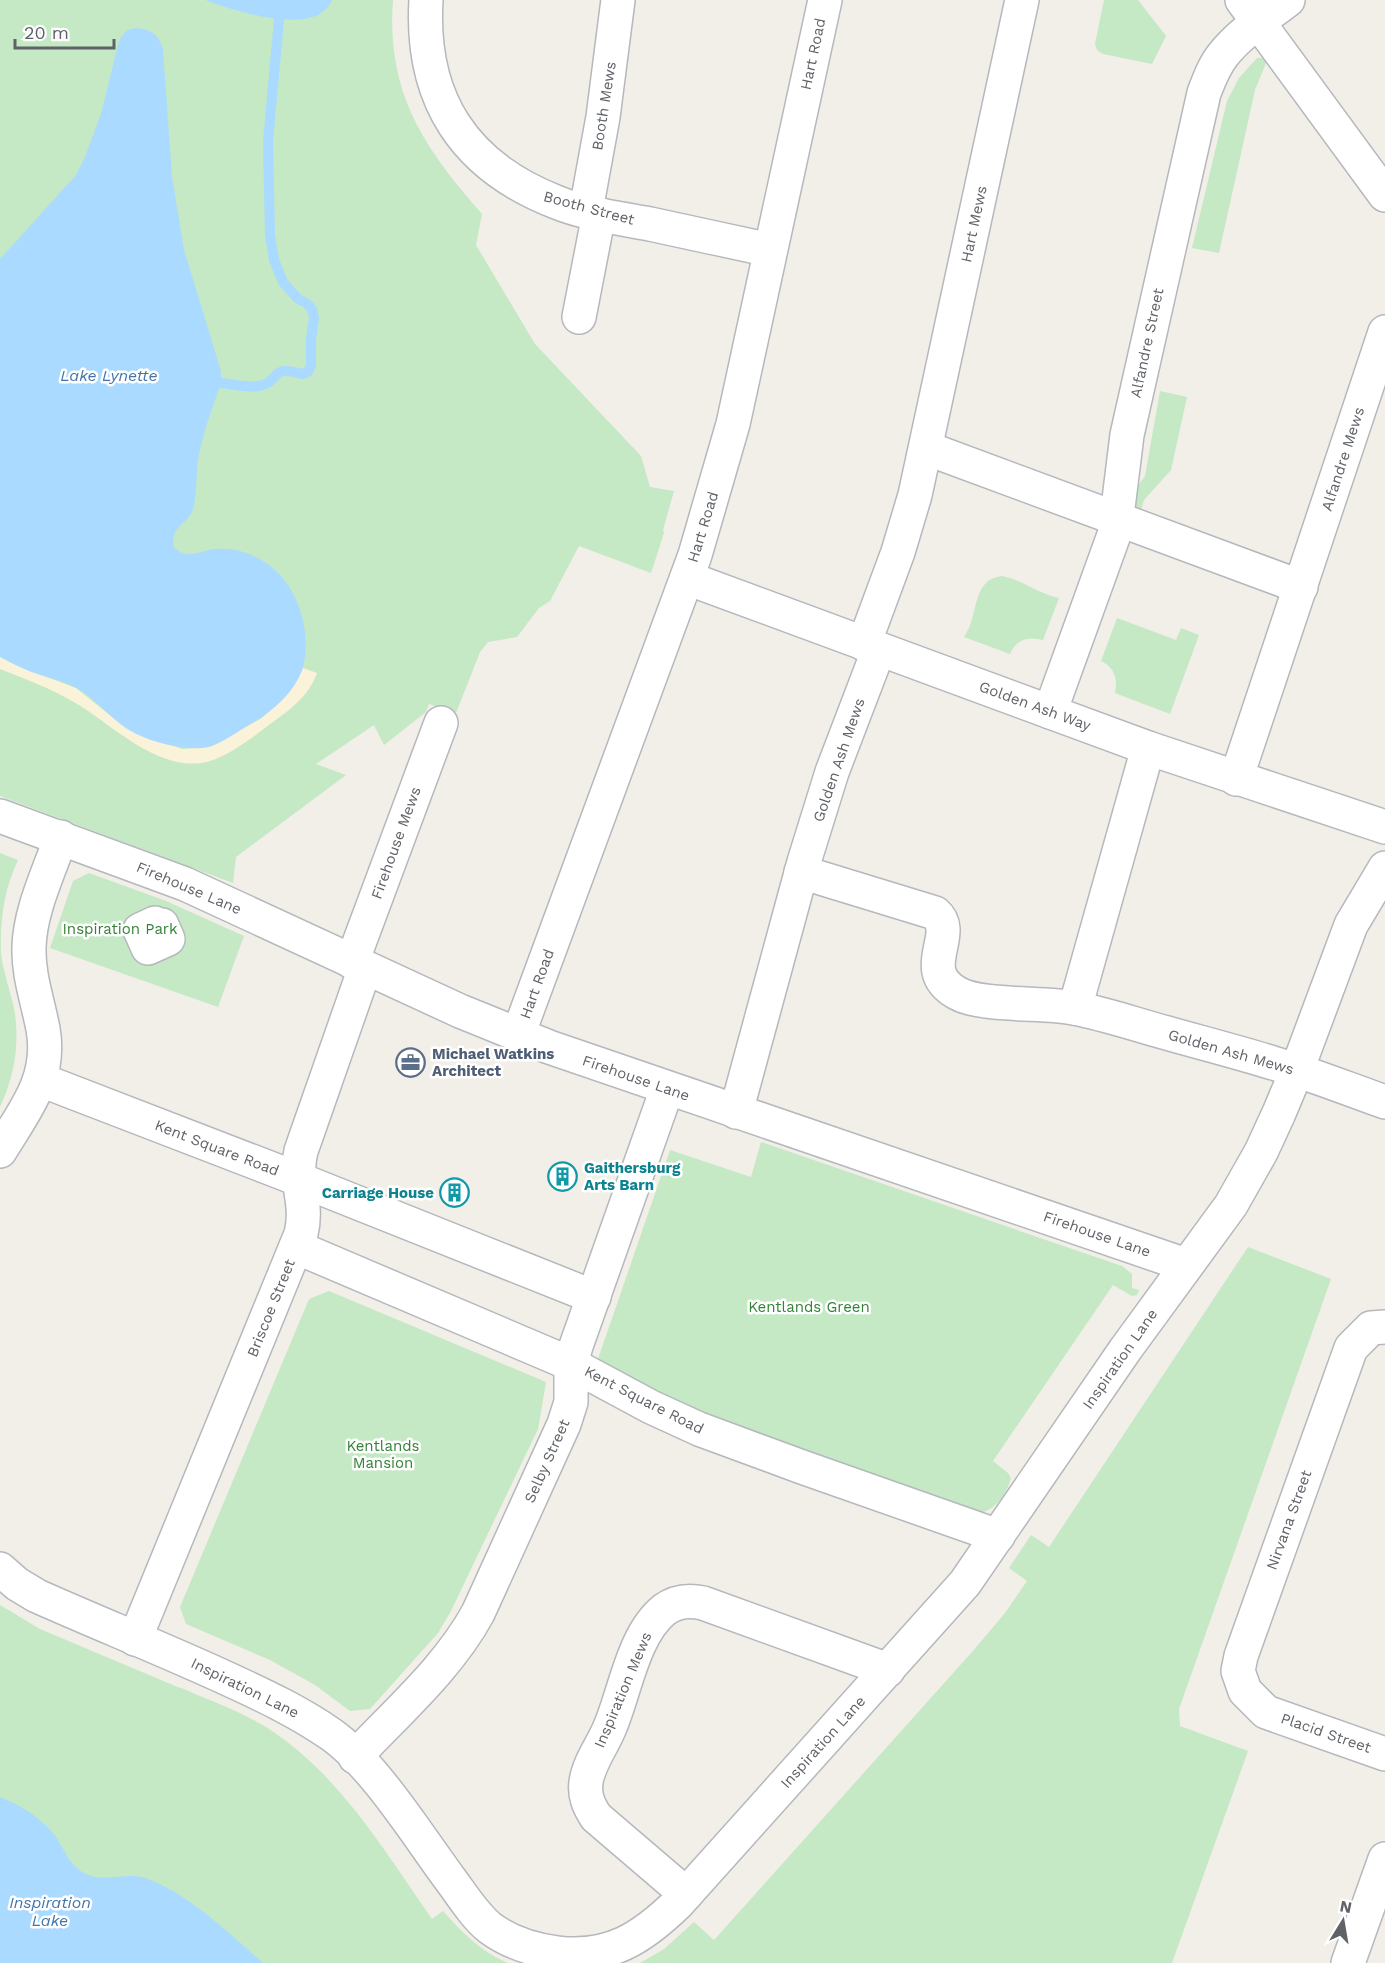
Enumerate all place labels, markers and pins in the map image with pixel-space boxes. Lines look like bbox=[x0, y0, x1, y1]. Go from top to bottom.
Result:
place label: Michael Watkins Architect bbox=[432, 1045, 554, 1080]
office icon: Michael Watkins Architect bbox=[395, 1047, 427, 1079]
place label: Gaithersburg Arts Barn bbox=[584, 1159, 681, 1194]
building icon: Gaithersburg Arts Barn bbox=[547, 1161, 579, 1193]
building icon: Carriage House bbox=[439, 1177, 471, 1209]
place label: Carriage House bbox=[322, 1184, 434, 1202]

